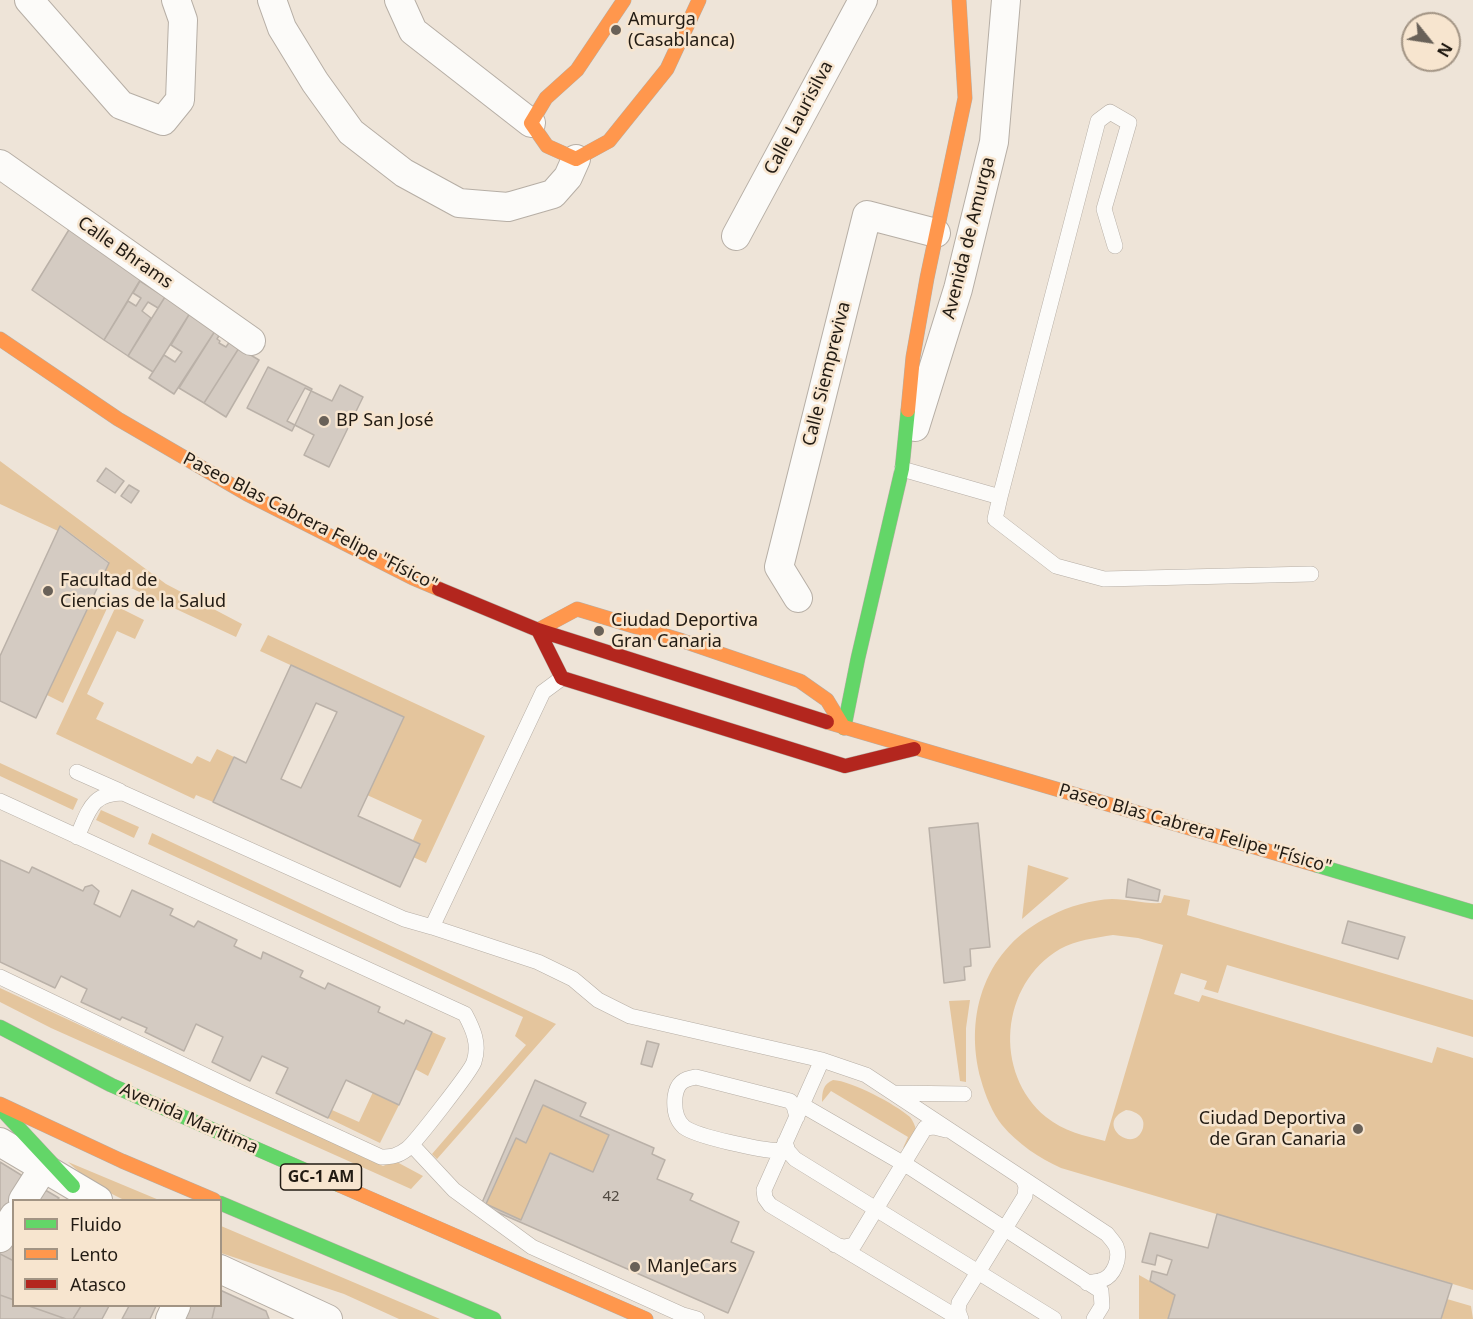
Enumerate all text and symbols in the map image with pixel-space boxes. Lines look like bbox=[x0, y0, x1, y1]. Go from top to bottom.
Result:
place label: Amurga (Casablanca) bbox=[628, 9, 735, 52]
north arrow bbox=[1401, 12, 1461, 72]
marker: Amurga (Casablanca) bbox=[609, 23, 623, 37]
text: N bbox=[1432, 39, 1458, 61]
street label: Calle Laurisilva bbox=[760, 58, 838, 178]
street label: Avenida de Amurga bbox=[938, 155, 1000, 321]
street label: Calle Bhrams bbox=[73, 212, 177, 294]
street label: Calle Siempreviva bbox=[799, 300, 855, 448]
place label: BP San José bbox=[336, 410, 434, 432]
marker: BP San José bbox=[317, 414, 331, 428]
street label: Paseo Blas Cabrera Felipe "Físico" bbox=[179, 448, 441, 596]
place label: Facultad de Ciencias de la Salud bbox=[60, 570, 226, 612]
marker: Facultad de Ciencias de la Salud bbox=[41, 584, 55, 598]
place label: Ciudad Deportiva Gran Canaria bbox=[611, 610, 758, 652]
marker: Ciudad Deportiva Gran Canaria bbox=[592, 624, 606, 638]
street label: Paseo Blas Cabrera Felipe "Físico" bbox=[1056, 780, 1334, 878]
street label: Avenida Maritima bbox=[117, 1079, 261, 1159]
place label: Ciudad Deportiva de Gran Canaria bbox=[1199, 1108, 1346, 1150]
marker: Ciudad Deportiva de Gran Canaria bbox=[1351, 1122, 1365, 1136]
road number: GC-1 AM bbox=[280, 1164, 362, 1190]
house number: 42 bbox=[602, 1188, 620, 1206]
legend bbox=[12, 1199, 222, 1307]
text: Fluido bbox=[70, 1212, 122, 1236]
text: Lento bbox=[70, 1242, 118, 1266]
place label: ManJeCars bbox=[647, 1256, 737, 1278]
marker: ManJeCars bbox=[628, 1260, 642, 1274]
text: Atasco bbox=[70, 1272, 126, 1296]

